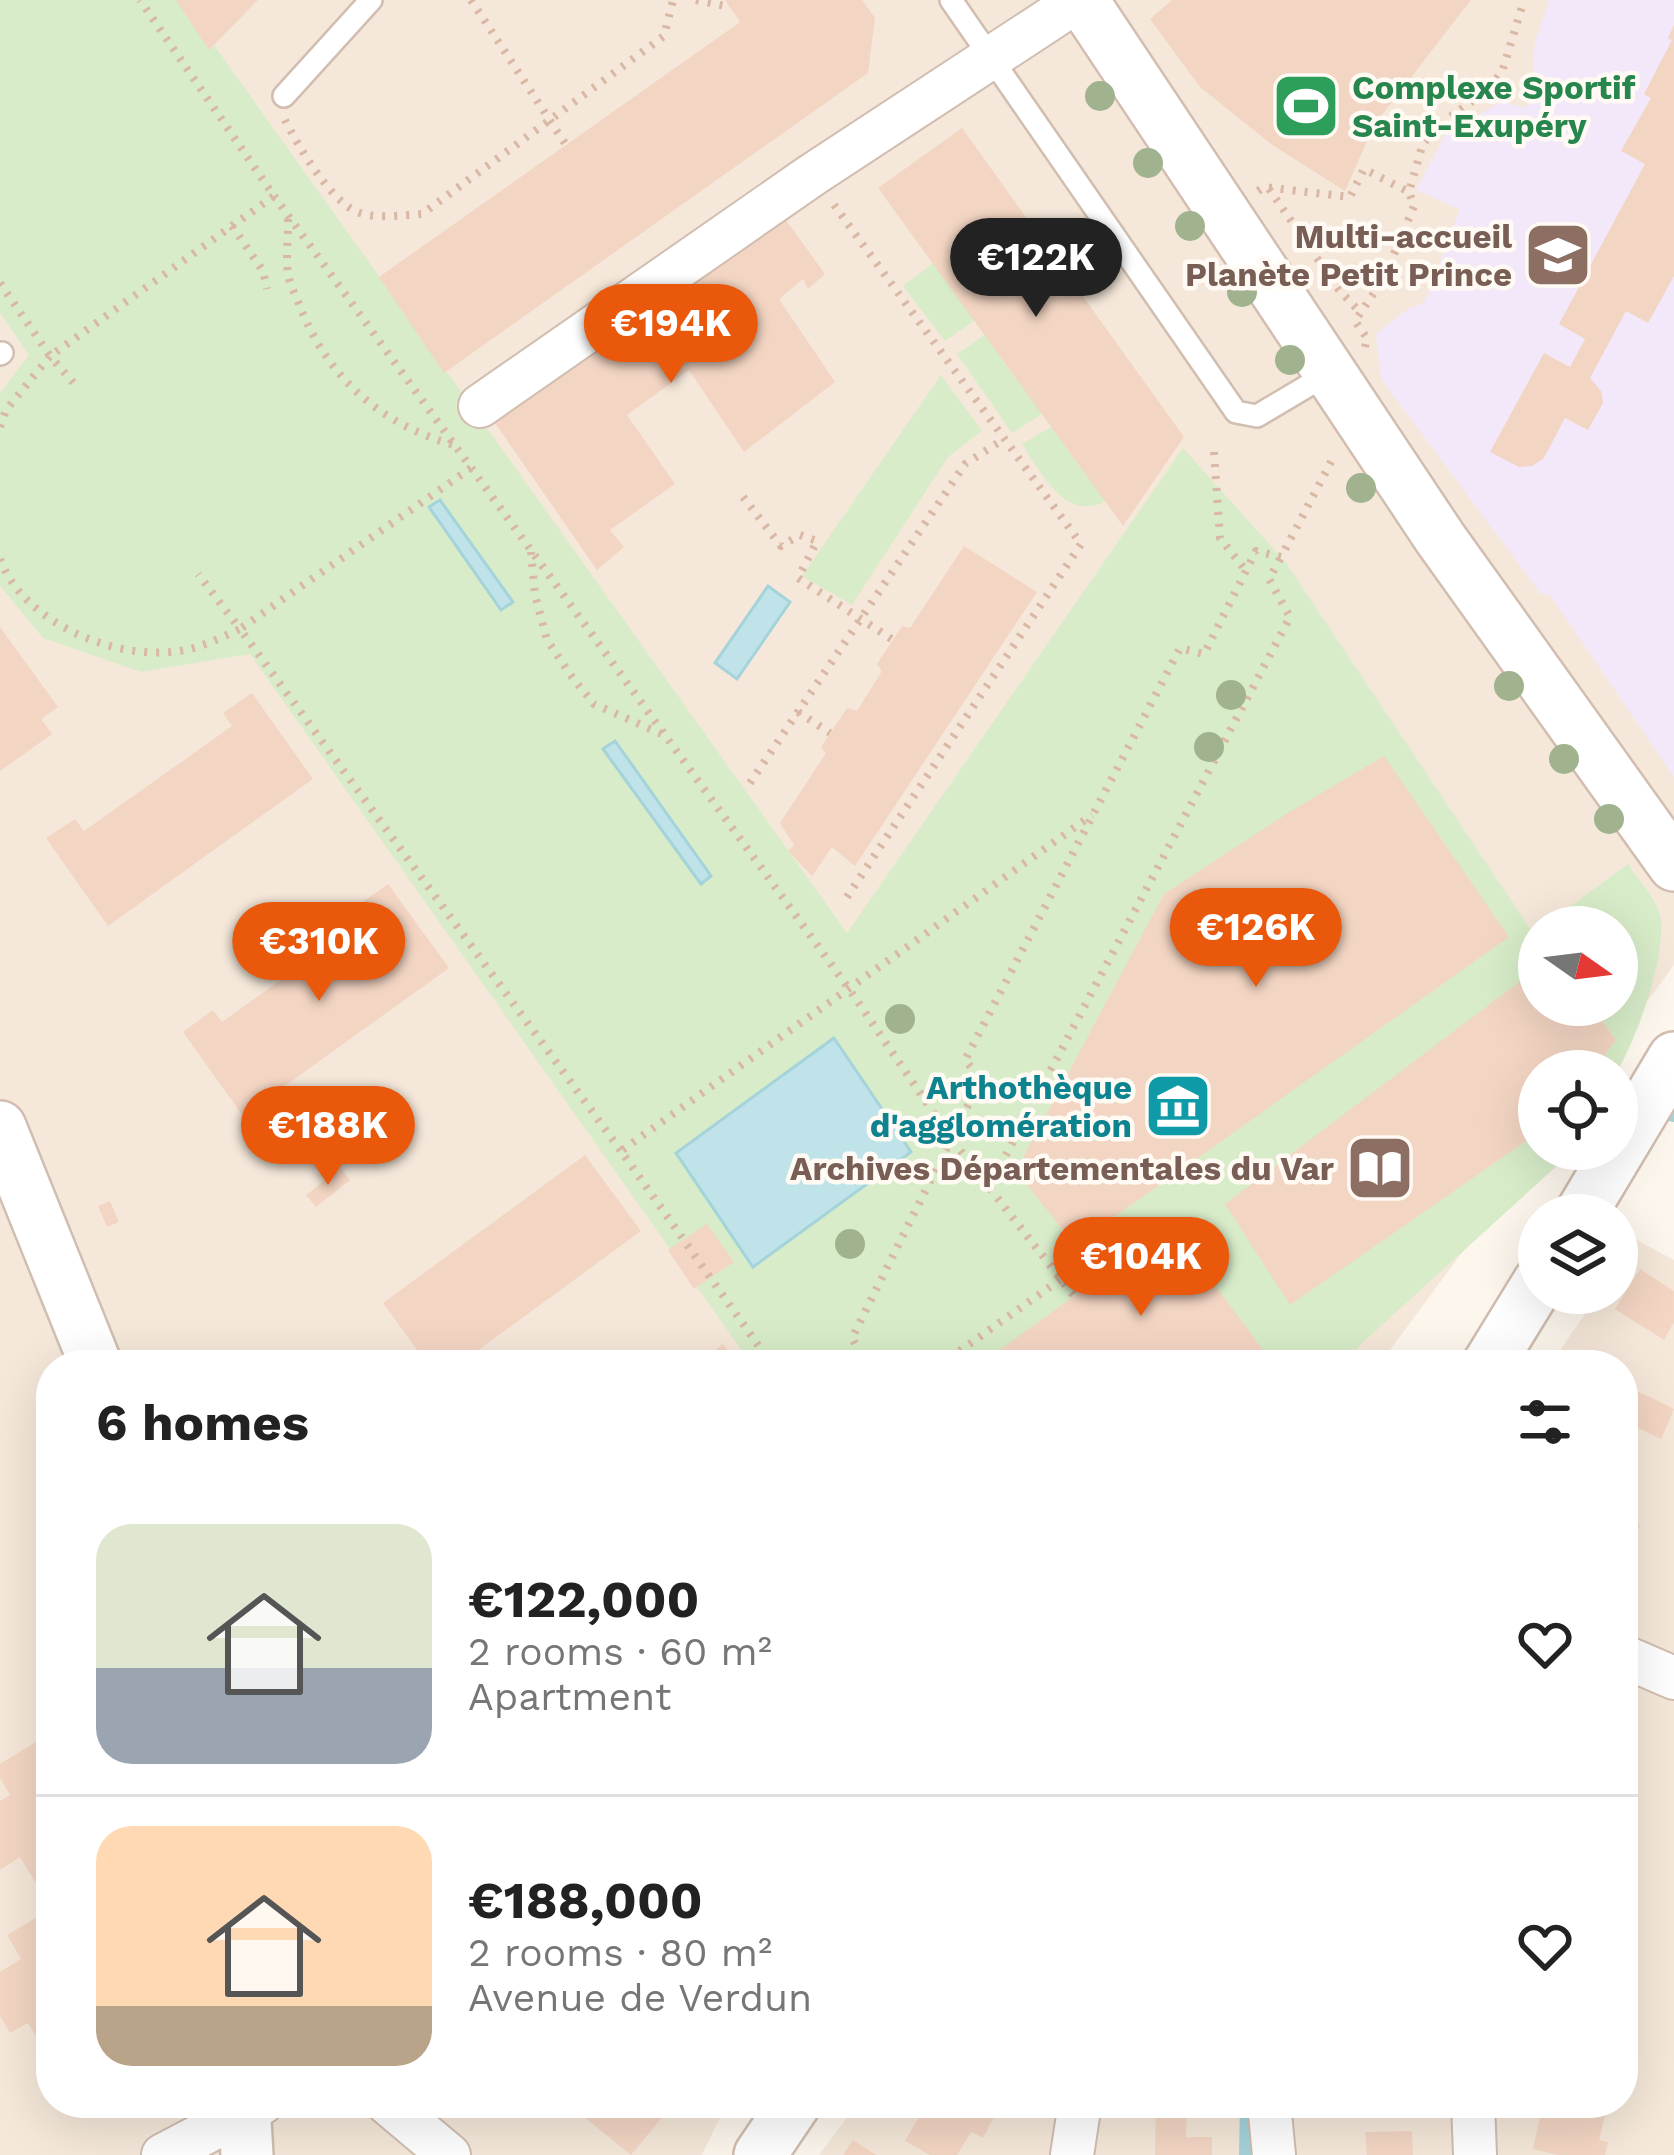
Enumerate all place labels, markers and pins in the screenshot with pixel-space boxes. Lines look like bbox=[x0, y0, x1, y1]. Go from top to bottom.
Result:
place label: Complexe Sportif Saint-Exupéry bbox=[1352, 68, 1636, 145]
sports icon: Complexe Sportif Saint-Exupéry bbox=[1271, 71, 1341, 141]
place label: Multi-accueil Planète Petit Prince bbox=[1185, 217, 1512, 294]
pin: €122K bbox=[952, 218, 1120, 320]
school or university icon: Multi-accueil Planète Petit Prince bbox=[1523, 220, 1593, 290]
pin: €194K bbox=[587, 284, 755, 386]
pin: €126K bbox=[1172, 888, 1340, 990]
pin: €310K bbox=[235, 902, 403, 1004]
place label: Arthothèque d'agglomération bbox=[870, 1068, 1132, 1145]
museum icon: Arthothèque d'agglomération bbox=[1143, 1071, 1213, 1141]
pin: €188K bbox=[244, 1086, 412, 1188]
library icon: Archives Départementales du Var bbox=[1345, 1133, 1415, 1203]
place label: Archives Départementales du Var bbox=[790, 1149, 1334, 1188]
pin: €104K bbox=[1057, 1217, 1225, 1319]

